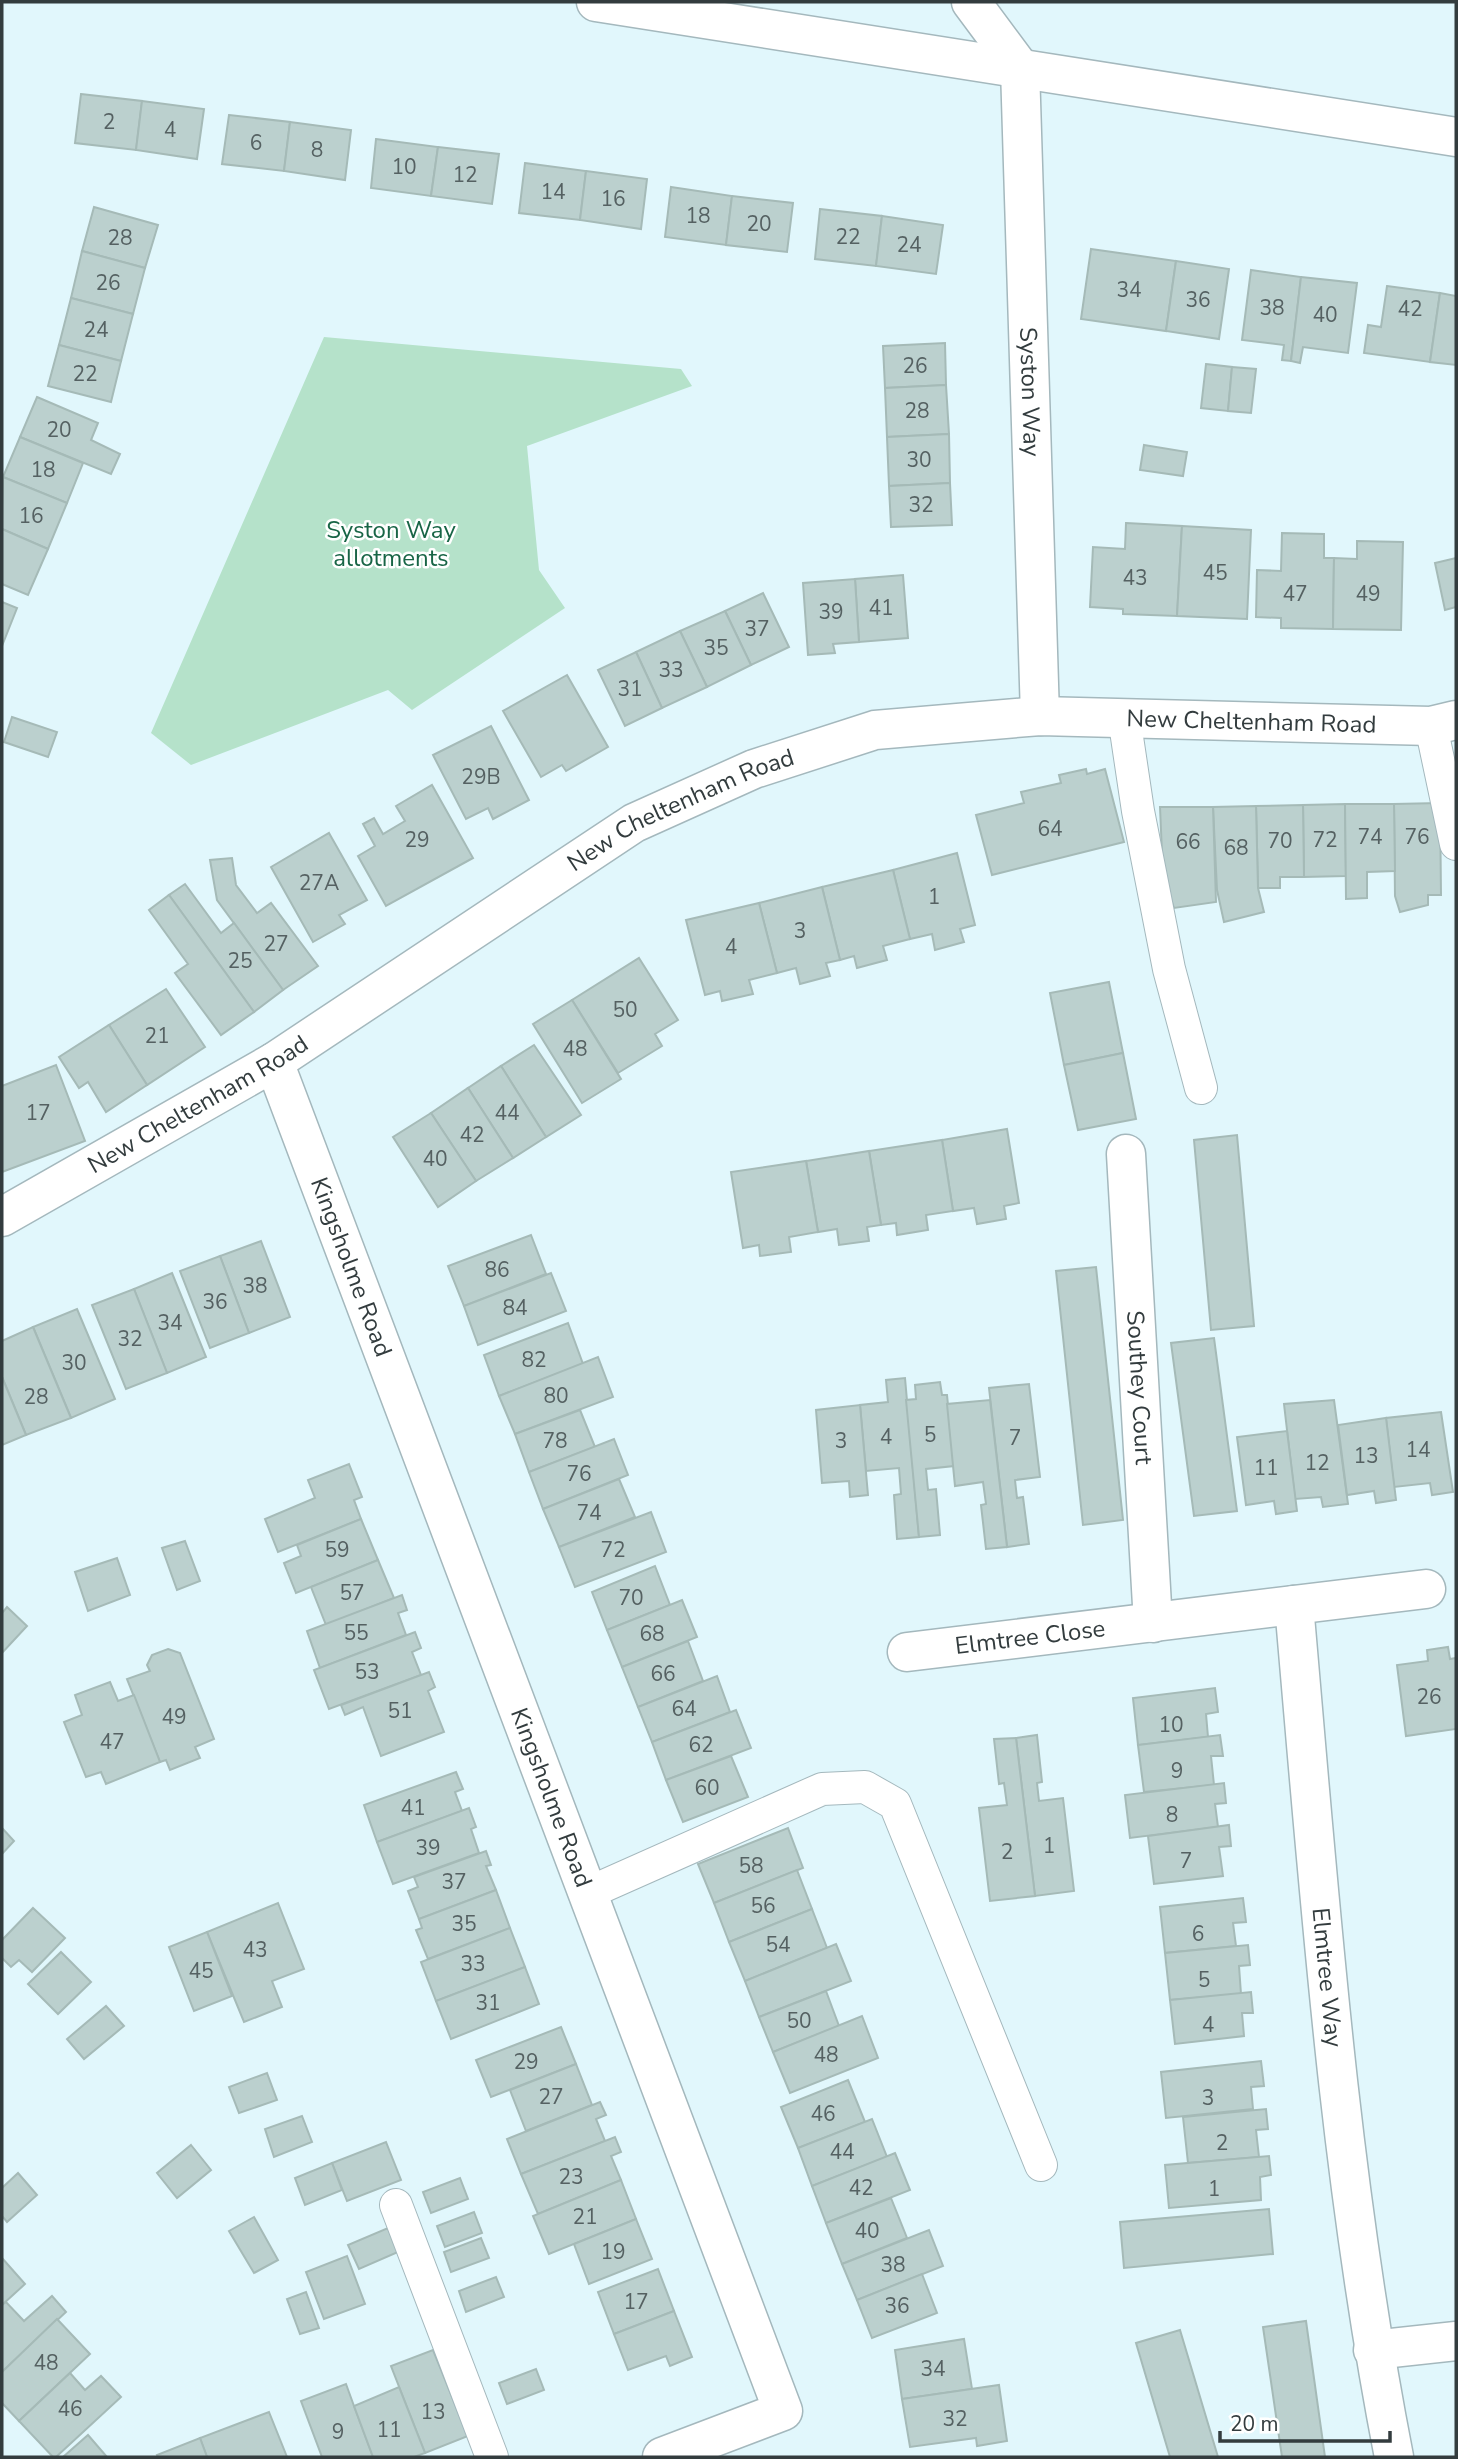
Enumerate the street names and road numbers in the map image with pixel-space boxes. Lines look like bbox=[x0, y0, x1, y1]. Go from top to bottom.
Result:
street label: Syston Way bbox=[1012, 327, 1048, 458]
street label: New Cheltenham Road bbox=[1126, 702, 1377, 741]
street label: New Cheltenham Road bbox=[561, 741, 798, 879]
street label: New Cheltenham Road bbox=[82, 1028, 314, 1181]
street label: Kingsholme Road bbox=[303, 1173, 400, 1361]
street label: Southey Court bbox=[1119, 1310, 1160, 1466]
street label: Elmtree Close bbox=[953, 1612, 1107, 1662]
street label: Kingsholme Road bbox=[503, 1703, 600, 1892]
street label: Elmtree Way bbox=[1305, 1906, 1350, 2050]

